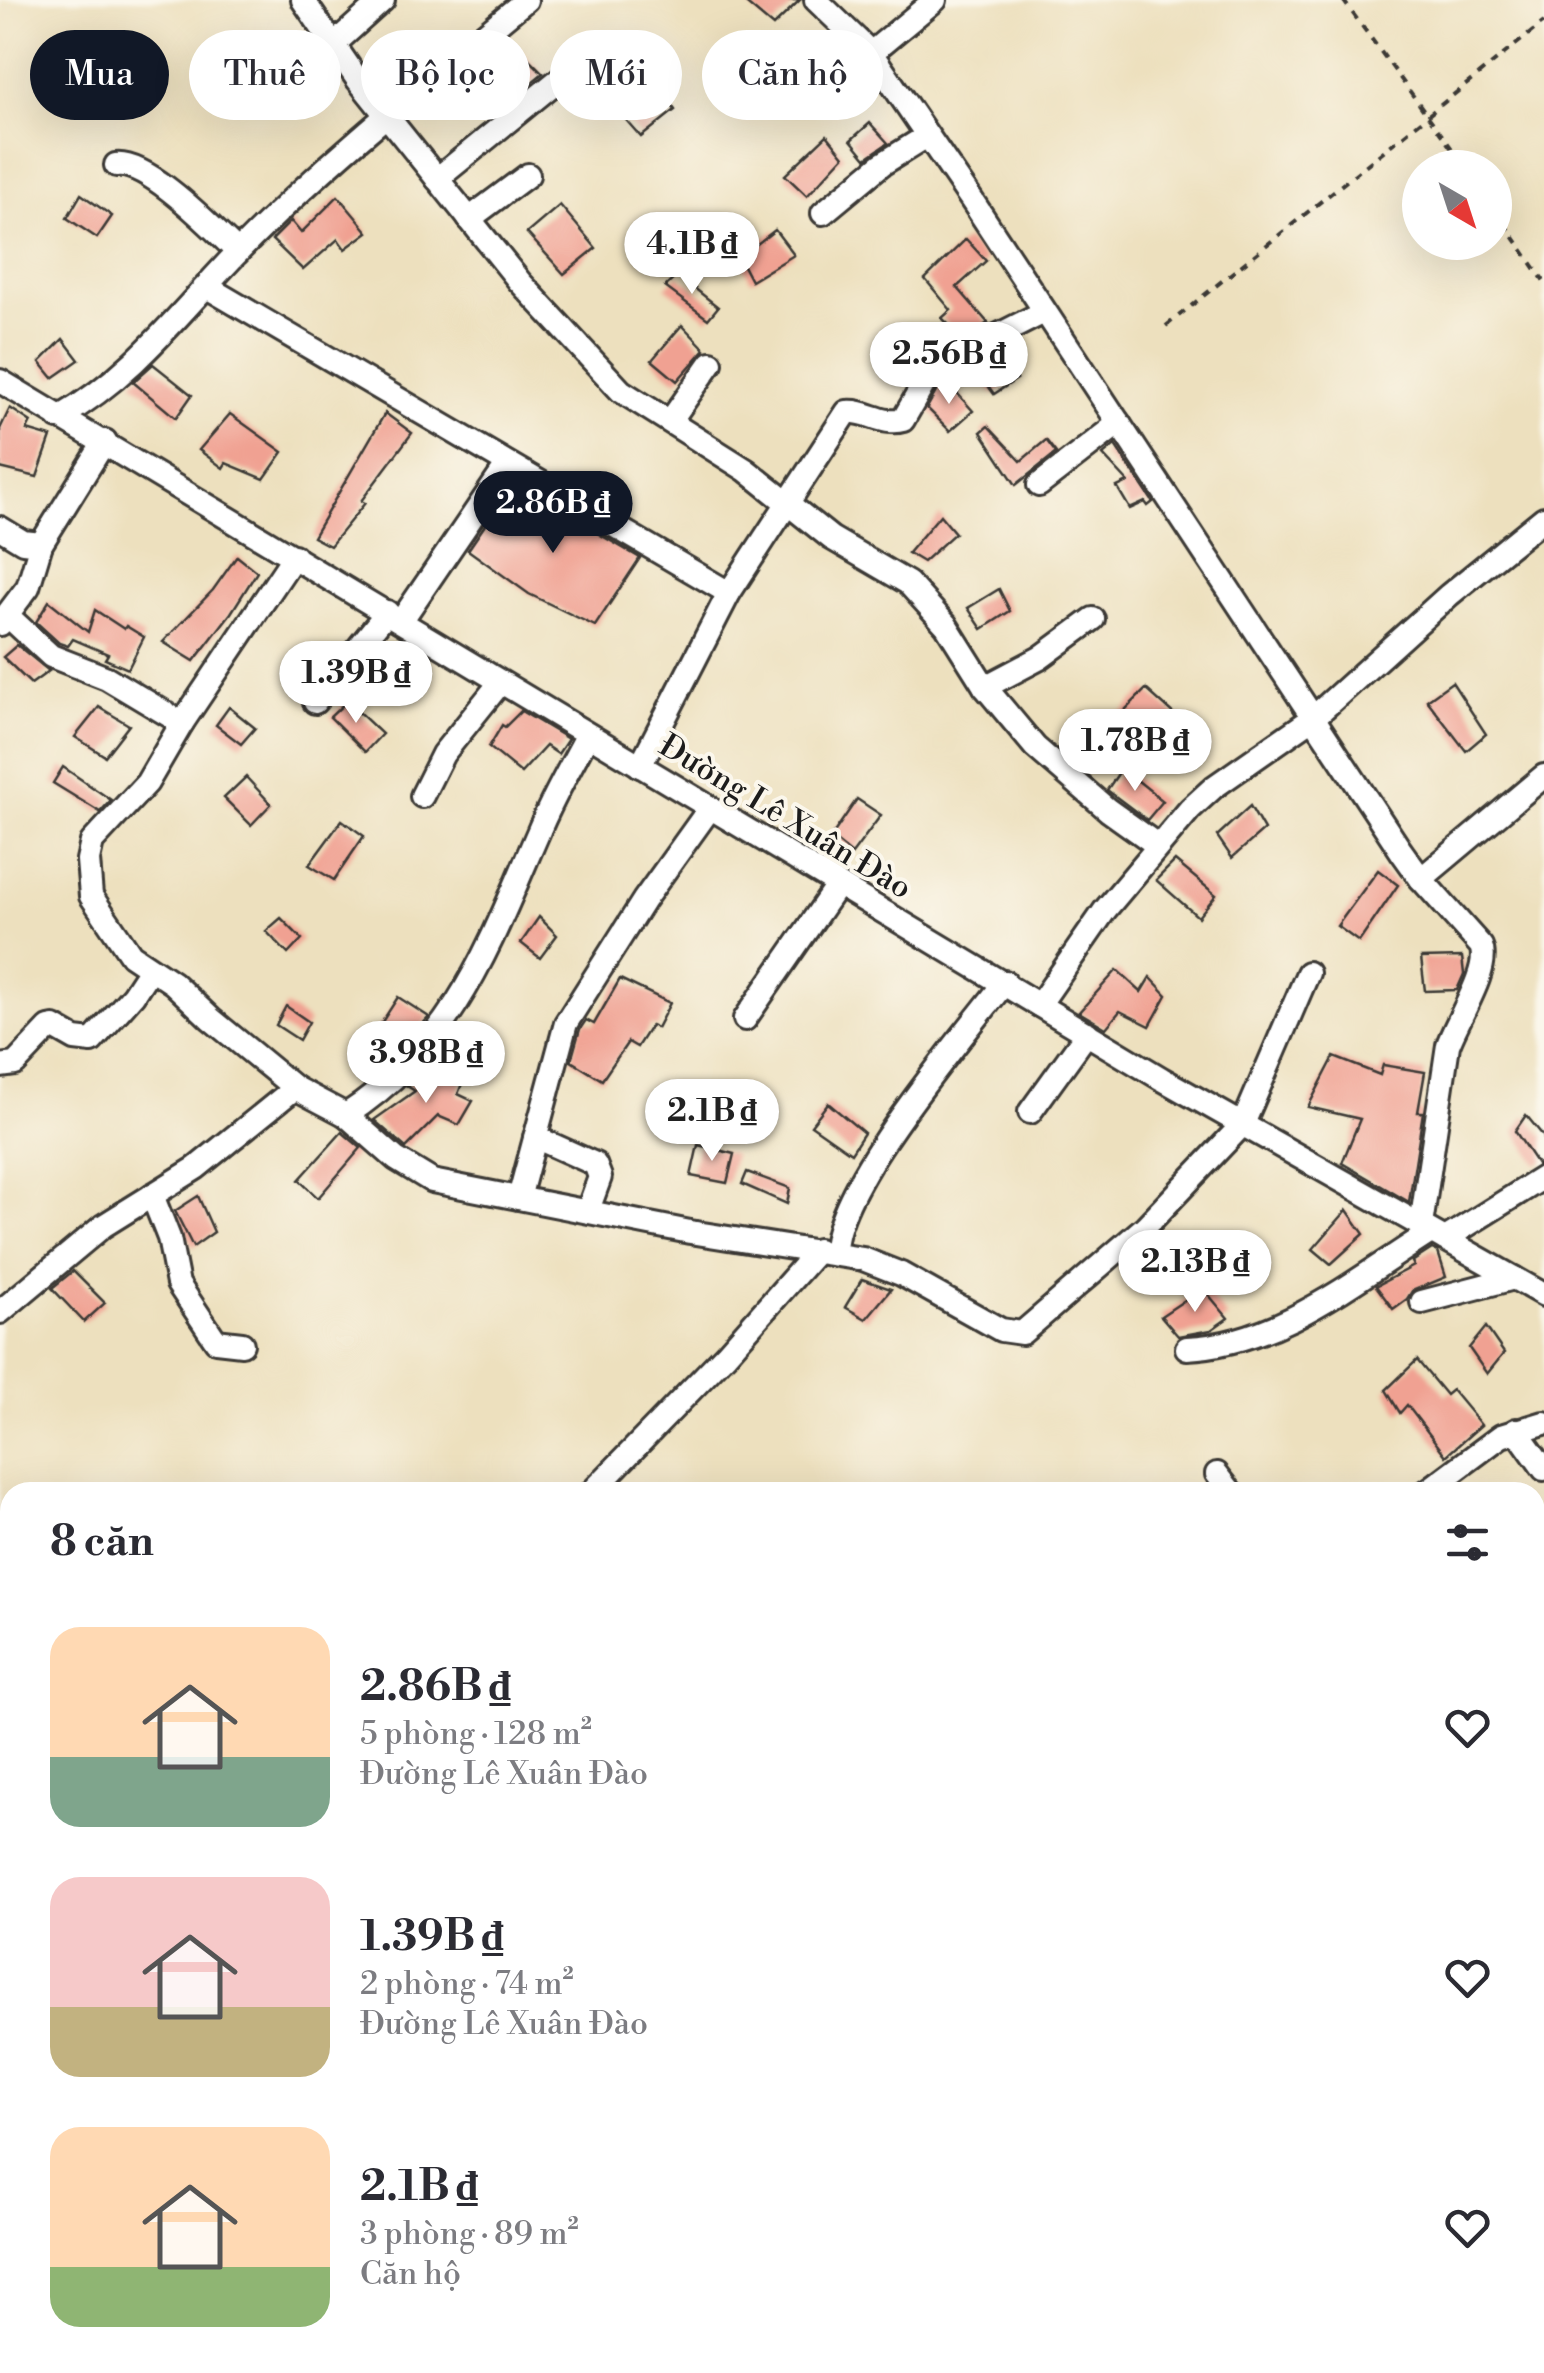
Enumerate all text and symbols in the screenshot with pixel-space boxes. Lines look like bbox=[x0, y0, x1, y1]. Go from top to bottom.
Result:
chip: Mua bbox=[30, 30, 169, 120]
chip: Thuê bbox=[189, 30, 341, 120]
chip: Bộ lọc bbox=[361, 30, 530, 120]
chip: Mới bbox=[550, 30, 682, 120]
chip: Căn hộ bbox=[702, 30, 883, 120]
north arrow bbox=[1402, 150, 1512, 260]
map controls bbox=[1402, 150, 1512, 260]
pin: 4.1B ₫ bbox=[611, 212, 773, 297]
text: 4.1B ₫ bbox=[646, 224, 738, 264]
pin: 2.56B ₫ bbox=[857, 322, 1041, 407]
text: 2.56B ₫ bbox=[892, 334, 1006, 374]
pin: 2.86B ₫ bbox=[461, 471, 645, 556]
text: 2.86B ₫ bbox=[496, 483, 610, 523]
pin: 1.39B ₫ bbox=[264, 641, 448, 726]
text: 1.39B ₫ bbox=[301, 653, 411, 693]
pin: 1.78B ₫ bbox=[1043, 709, 1227, 794]
text: 1.78B ₫ bbox=[1081, 721, 1189, 761]
street label: Đường Lê Xuân Đào bbox=[652, 726, 919, 908]
pin: 3.98B ₫ bbox=[334, 1021, 518, 1106]
text: 3.98B ₫ bbox=[369, 1033, 483, 1073]
pin: 2.1B ₫ bbox=[631, 1079, 793, 1164]
text: 2.1B ₫ bbox=[667, 1091, 757, 1131]
pin: 2.13B ₫ bbox=[1103, 1230, 1287, 1315]
text: 2.13B ₫ bbox=[1140, 1242, 1250, 1282]
icon: filters bbox=[1440, 1515, 1495, 1570]
text: 8 căn bbox=[50, 1516, 154, 1569]
text: 2.86B ₫ bbox=[360, 1661, 511, 1714]
icon: home bbox=[130, 1667, 250, 1787]
icon: heart bbox=[1440, 1700, 1495, 1755]
text: 5 phòng · 128 m² bbox=[360, 1714, 592, 1754]
text: Đường Lê Xuân Đào bbox=[360, 1754, 648, 1794]
text: 1.39B ₫ bbox=[360, 1911, 504, 1964]
icon: home bbox=[130, 1917, 250, 2037]
icon: heart bbox=[1440, 1950, 1495, 2005]
text: 2 phòng · 74 m² bbox=[360, 1964, 574, 2004]
text: Đường Lê Xuân Đào bbox=[360, 2004, 648, 2044]
text: 2.1B ₫ bbox=[360, 2161, 478, 2214]
icon: home bbox=[130, 2167, 250, 2287]
icon: heart bbox=[1440, 2200, 1495, 2255]
text: 3 phòng · 89 m² bbox=[360, 2214, 579, 2254]
text: Căn hộ bbox=[360, 2254, 461, 2294]

